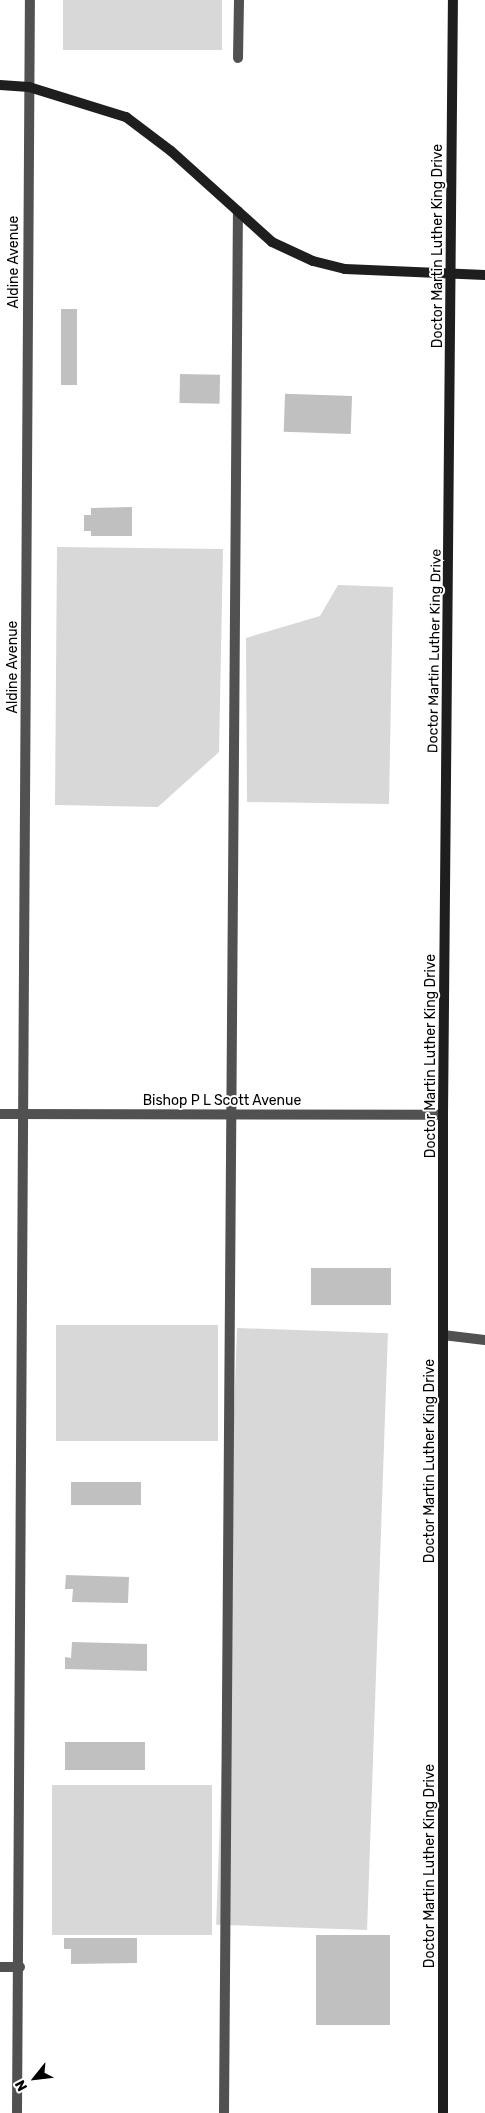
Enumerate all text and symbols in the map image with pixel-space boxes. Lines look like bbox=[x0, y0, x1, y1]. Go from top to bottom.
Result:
street label: Doctor Martin Luther King Drive bbox=[430, 143, 446, 349]
street label: Aldine Avenue bbox=[6, 215, 22, 309]
street label: Doctor Martin Luther King Drive bbox=[425, 548, 445, 754]
street label: Aldine Avenue bbox=[5, 620, 21, 714]
street label: Doctor Martin Luther King Drive bbox=[423, 953, 439, 1159]
street label: Bishop P L Scott Avenue bbox=[142, 1093, 302, 1109]
street label: Doctor Martin Luther King Drive bbox=[422, 1358, 438, 1564]
street label: Doctor Martin Luther King Drive bbox=[422, 1763, 438, 1969]
north arrow bbox=[10, 2053, 60, 2103]
text: N bbox=[12, 2077, 31, 2094]

